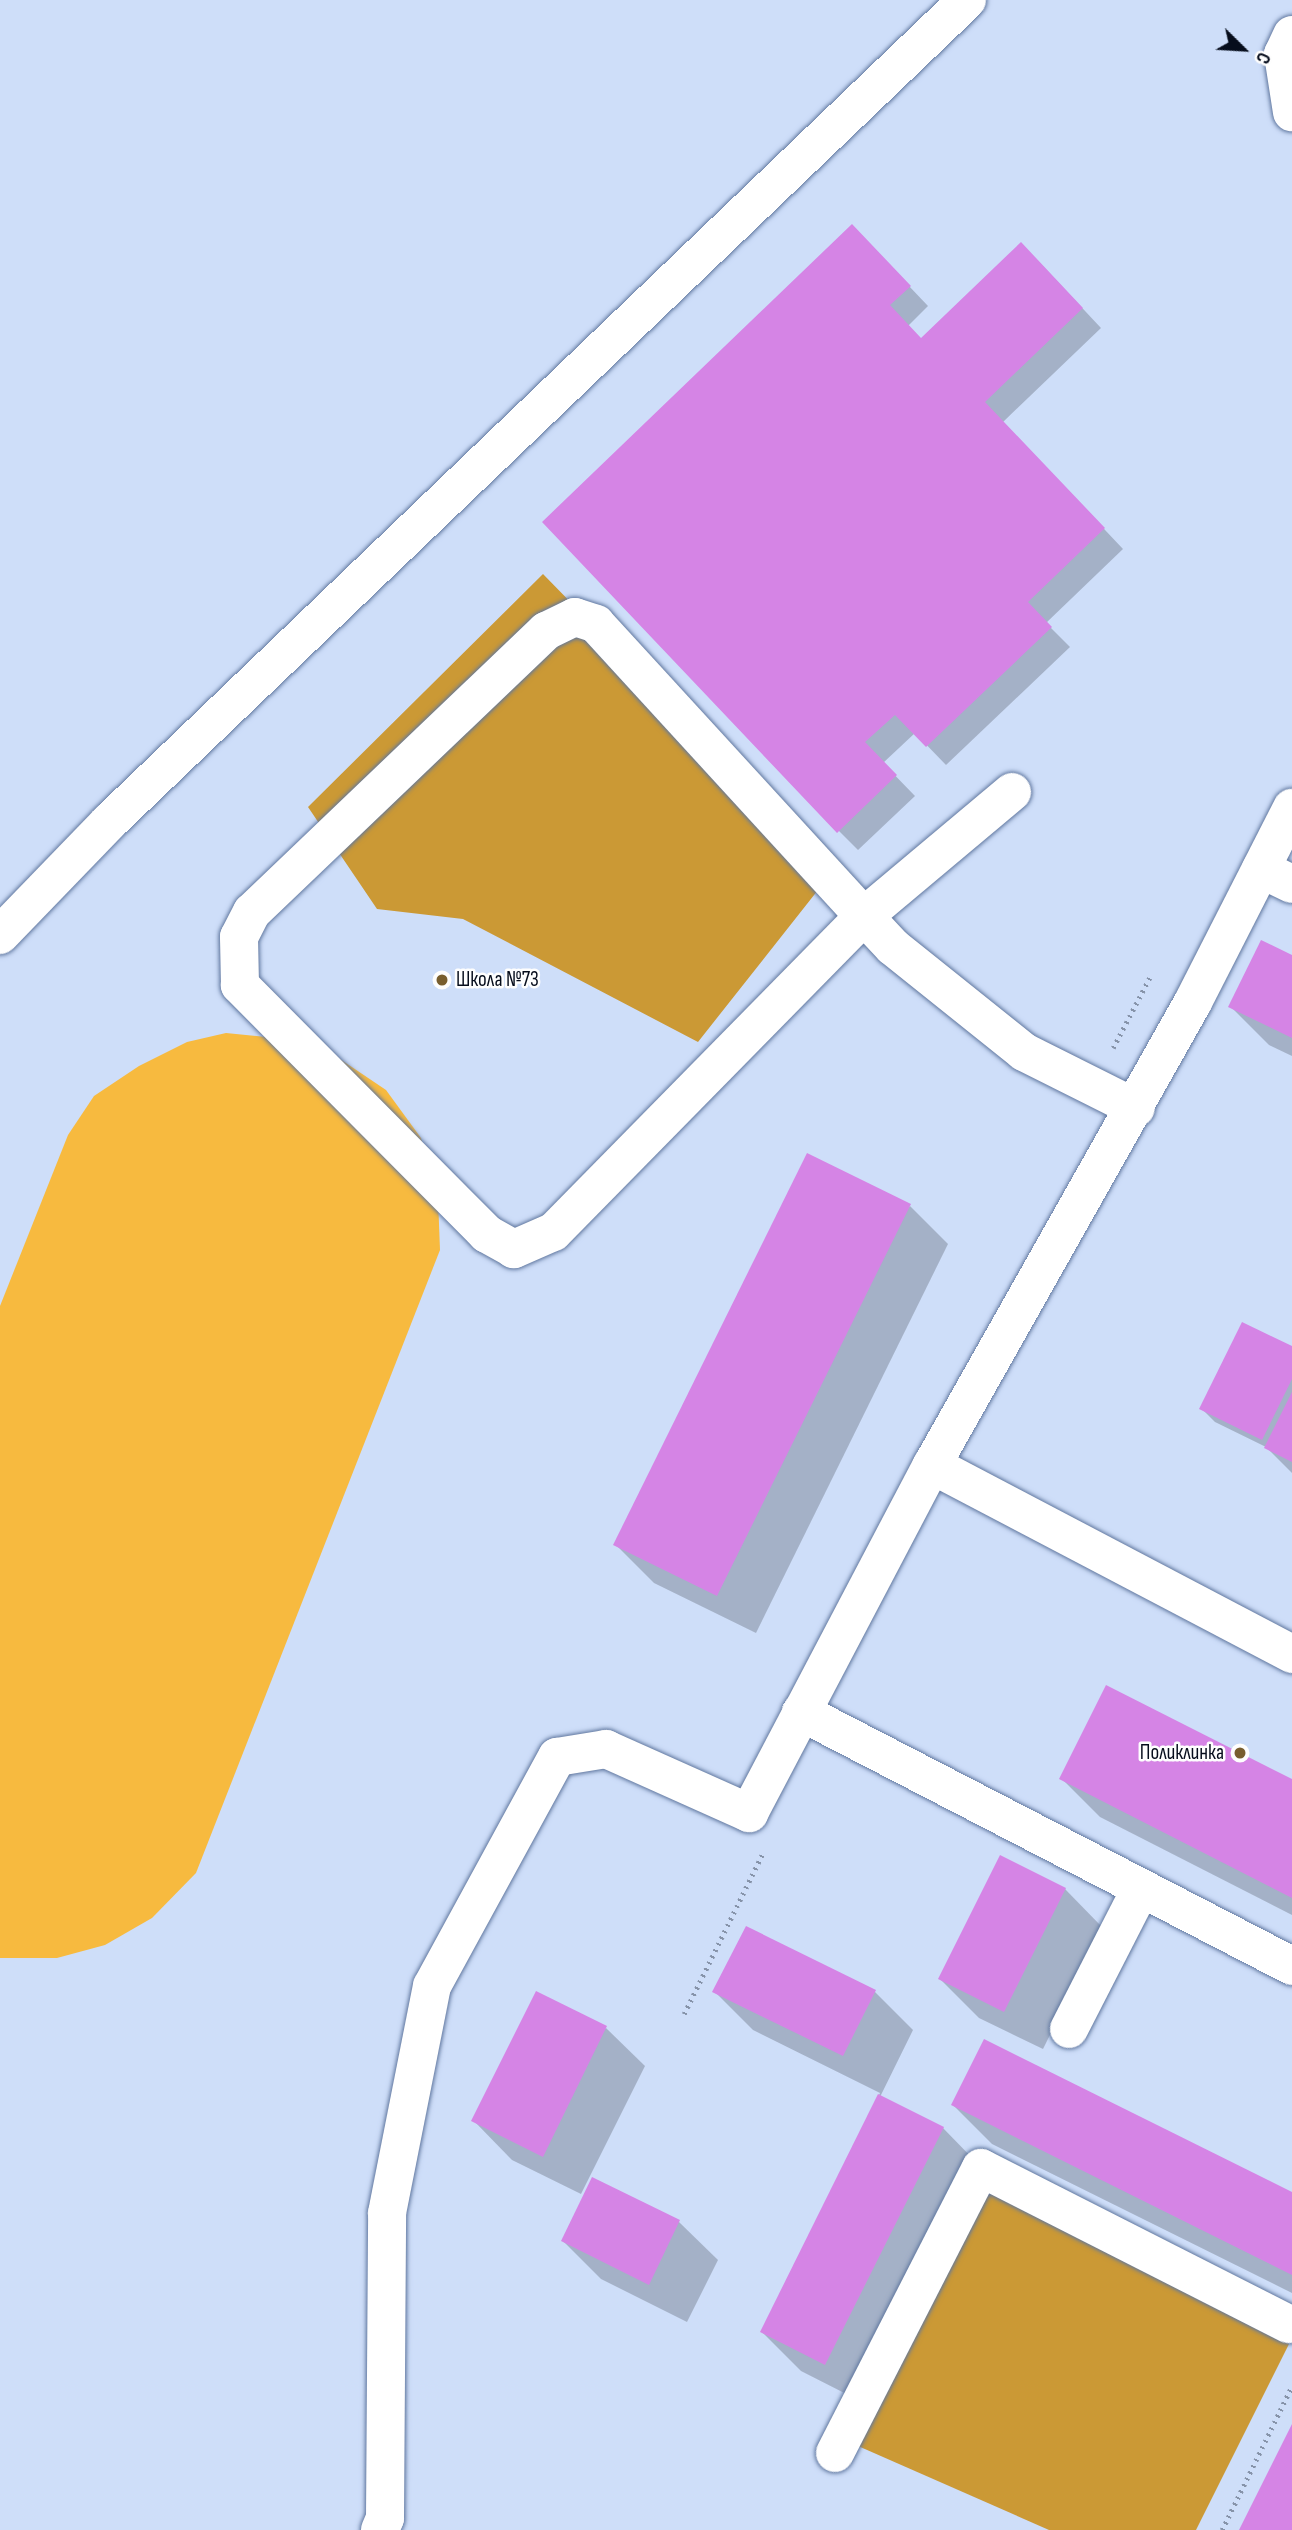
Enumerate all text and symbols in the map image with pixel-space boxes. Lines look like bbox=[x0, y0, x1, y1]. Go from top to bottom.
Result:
north arrow bbox=[1208, 14, 1278, 84]
text: С bbox=[1250, 49, 1275, 67]
place label: Школа №73 bbox=[456, 967, 539, 993]
marker: Школа №73 bbox=[434, 972, 450, 988]
place label: Поликлинка bbox=[1140, 1740, 1224, 1766]
marker: Поликлинка bbox=[1230, 1743, 1250, 1763]

